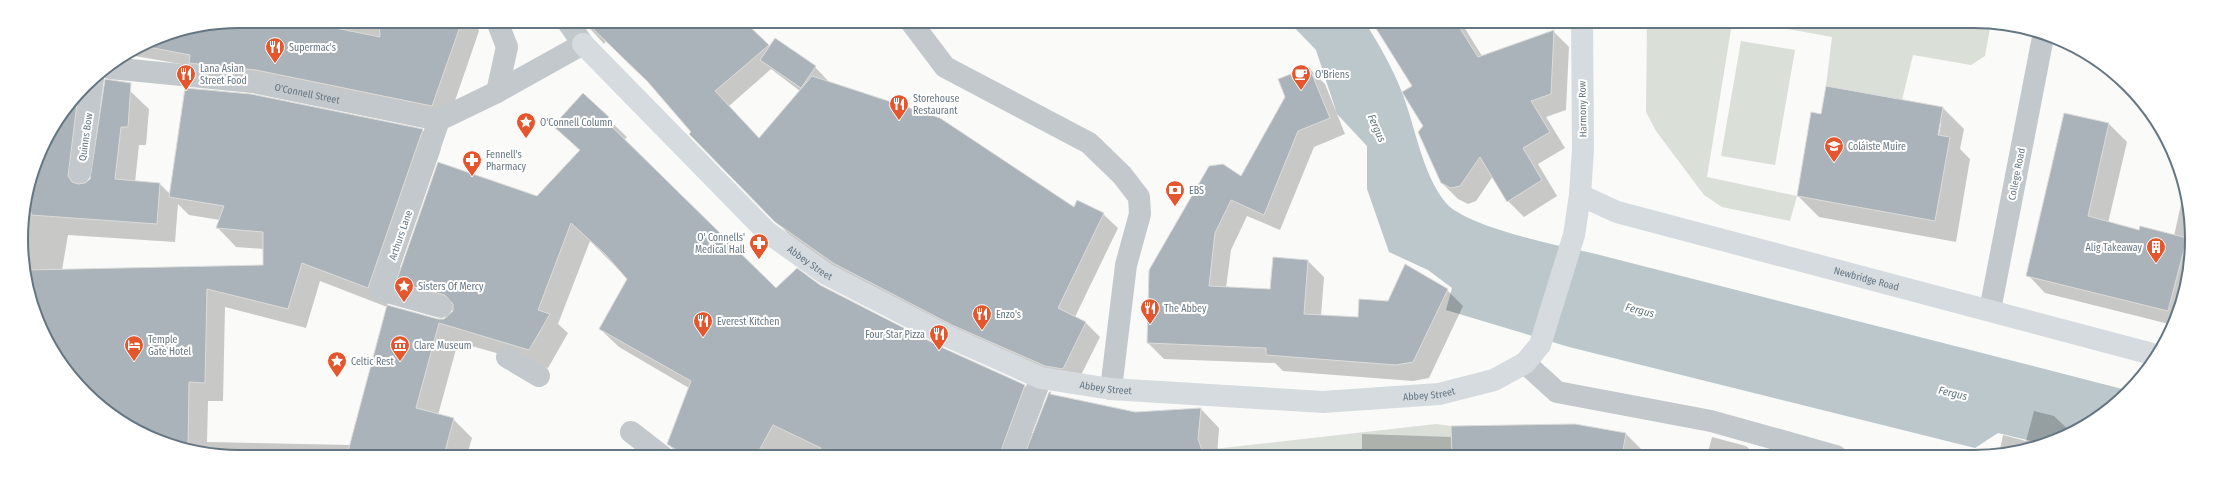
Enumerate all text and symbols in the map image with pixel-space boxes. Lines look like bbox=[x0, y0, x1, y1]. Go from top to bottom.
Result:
restaurant icon: Supermac's bbox=[264, 36, 286, 64]
place label: Supermac's bbox=[289, 42, 336, 54]
restaurant icon: Lana Asian Street Food bbox=[175, 63, 197, 91]
place label: Lana Asian Street Food bbox=[200, 63, 247, 87]
cafe icon: O'Briens bbox=[1290, 63, 1312, 91]
place label: O'Briens bbox=[1315, 69, 1349, 81]
street label: Harmony Row bbox=[1576, 80, 1589, 137]
street label: O'Connell Street bbox=[273, 82, 341, 107]
restaurant icon: Storehouse Restaurant bbox=[888, 93, 910, 121]
place label: Storehouse Restaurant bbox=[913, 93, 960, 117]
place icon: O'Connell Column bbox=[515, 111, 537, 139]
street label: Quinns Bow bbox=[77, 112, 95, 162]
water label: Fergus bbox=[1365, 112, 1389, 145]
place label: O'Connell Column bbox=[540, 117, 613, 129]
school or university icon: Coláiste Muire bbox=[1823, 135, 1845, 163]
place label: Coláiste Muire bbox=[1848, 141, 1906, 153]
street label: College Road bbox=[2006, 147, 2028, 201]
pharmacy icon: Fennell's Pharmacy bbox=[461, 149, 483, 177]
place label: Fennell's Pharmacy bbox=[486, 149, 527, 173]
bank icon: EBS bbox=[1164, 179, 1186, 207]
place label: EBS bbox=[1189, 185, 1204, 197]
street label: Arthurs Lane bbox=[387, 209, 415, 262]
place label: O' Connells' Medical Hall bbox=[695, 232, 745, 256]
pharmacy icon: O' Connells' Medical Hall bbox=[748, 232, 770, 260]
building icon: Alig Takeaway bbox=[2145, 236, 2167, 264]
place label: Alig Takeaway bbox=[2086, 242, 2143, 254]
street label: Abbey Street bbox=[785, 243, 835, 284]
street label: Newbridge Road bbox=[1832, 265, 1900, 294]
place icon: Sisters Of Mercy bbox=[393, 275, 415, 303]
place label: Sisters Of Mercy bbox=[418, 281, 484, 293]
restaurant icon: The Abbey bbox=[1139, 297, 1161, 325]
water label: Fergus bbox=[1624, 301, 1656, 320]
restaurant icon: Enzo's bbox=[971, 303, 993, 331]
place label: The Abbey bbox=[1164, 303, 1207, 315]
place label: Enzo's bbox=[996, 309, 1021, 321]
restaurant icon: Everest Kitchen bbox=[692, 310, 714, 338]
place label: Everest Kitchen bbox=[717, 316, 780, 328]
restaurant icon: Four Star Pizza bbox=[928, 323, 950, 351]
place label: Four Star Pizza bbox=[865, 329, 925, 341]
hotel icon: Temple Gate Hotel bbox=[123, 334, 145, 362]
place label: Temple Gate Hotel bbox=[148, 334, 191, 358]
museum icon: Clare Museum bbox=[389, 334, 411, 362]
place label: Clare Museum bbox=[414, 340, 471, 352]
place icon: Celtic Rest bbox=[326, 350, 348, 378]
place label: Celtic Rest bbox=[351, 356, 394, 368]
street label: Abbey Street bbox=[1079, 379, 1133, 397]
water label: Fergus bbox=[1937, 384, 1969, 403]
street label: Abbey Street bbox=[1403, 385, 1457, 403]

